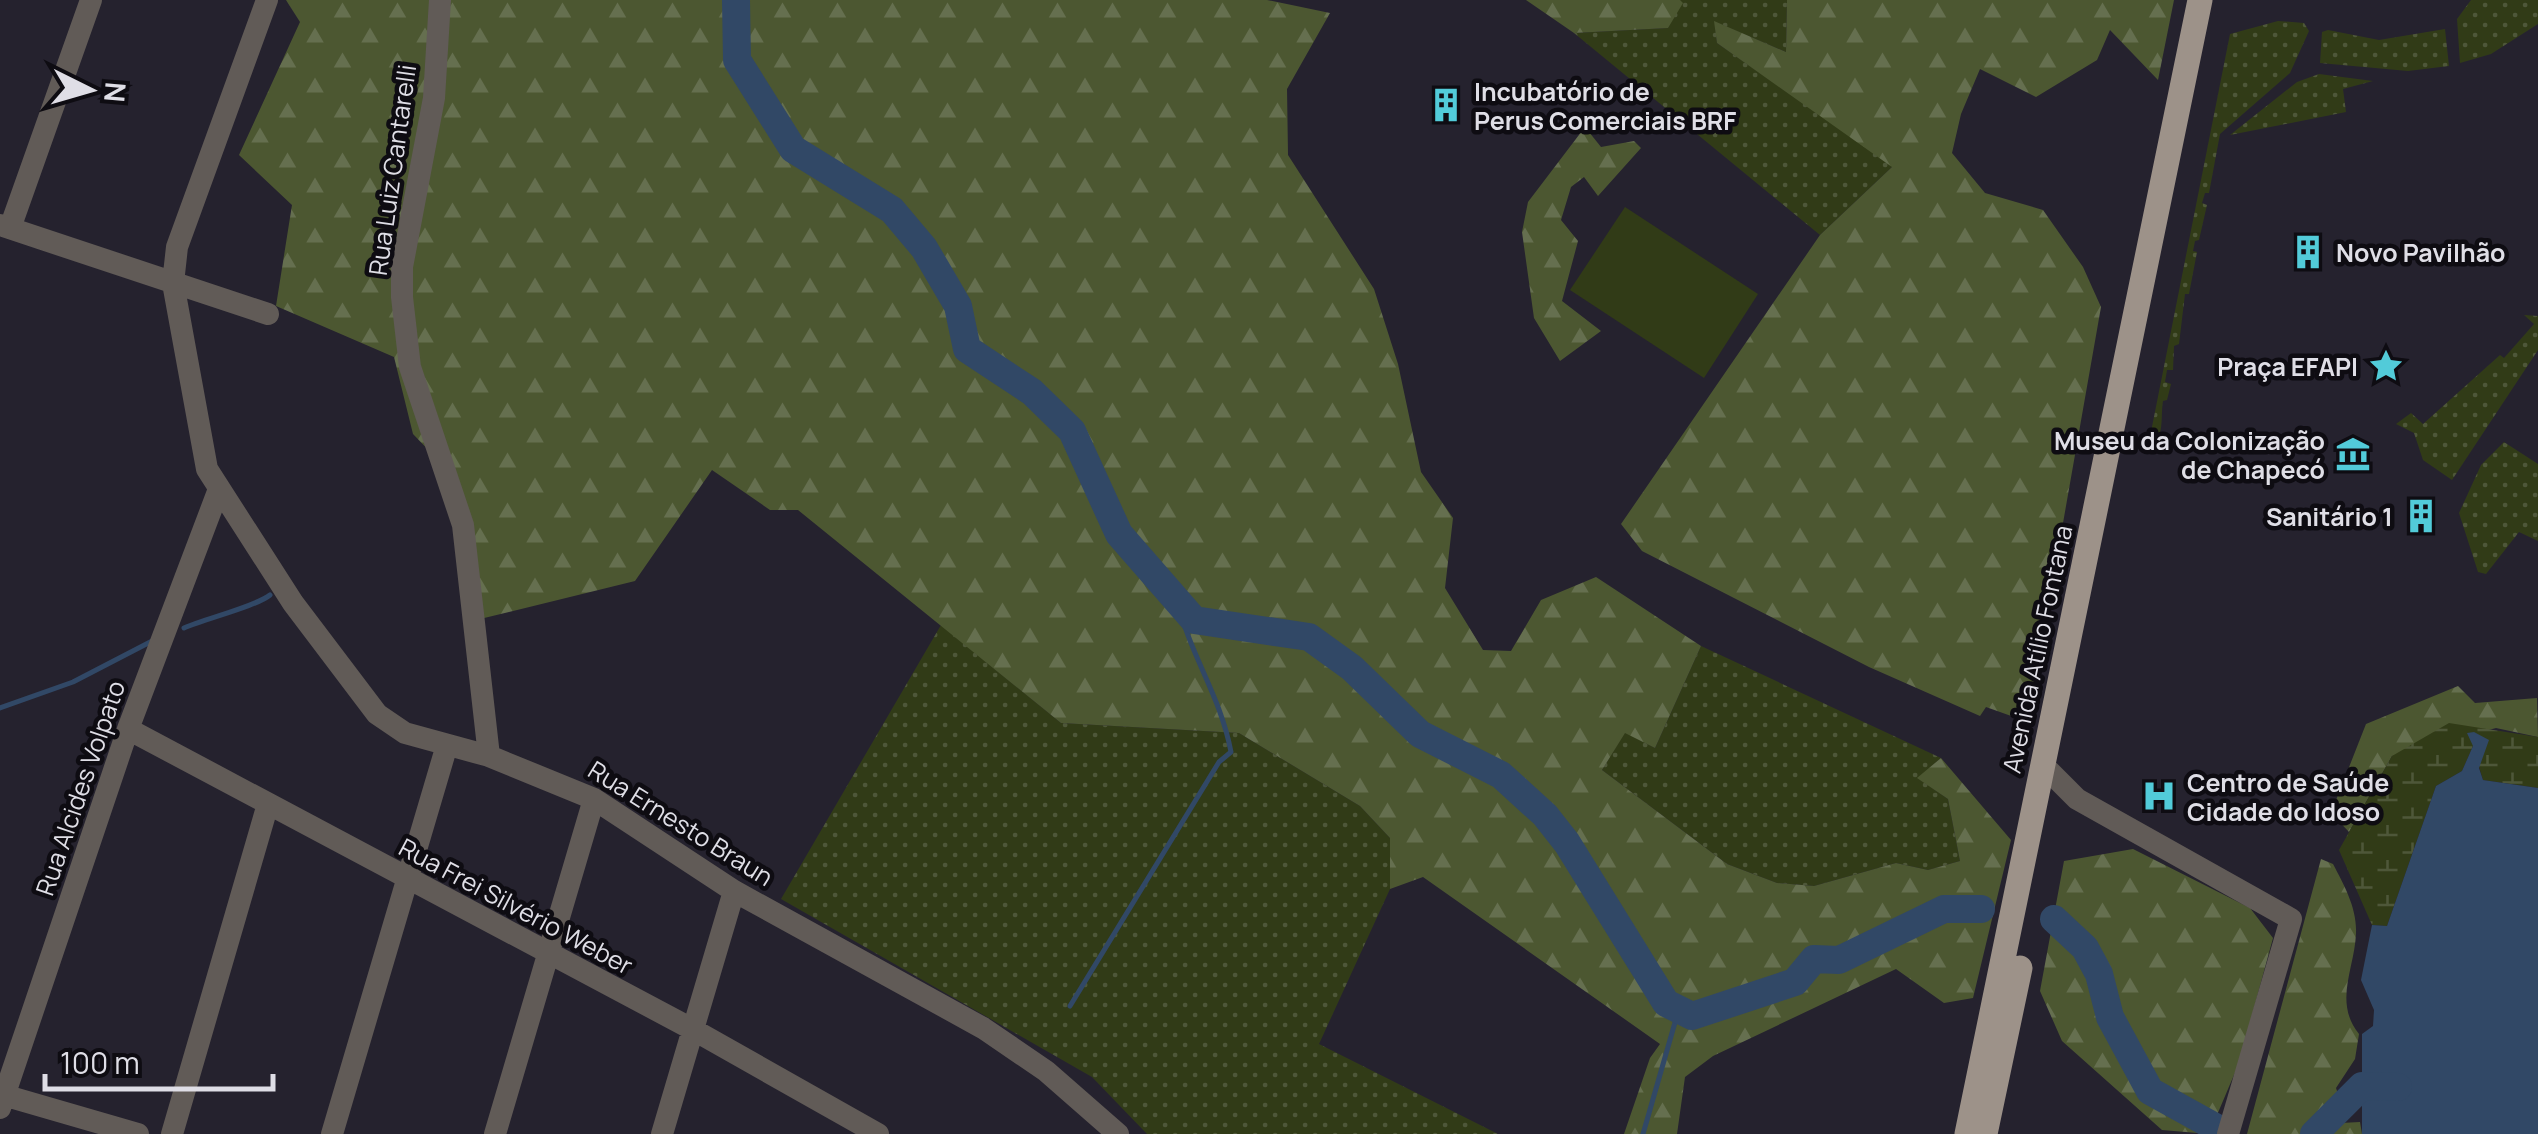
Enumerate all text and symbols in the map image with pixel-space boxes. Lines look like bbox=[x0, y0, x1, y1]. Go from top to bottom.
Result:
north arrow bbox=[40, 40, 140, 140]
street label: Rua Luiz Cantarelli bbox=[360, 62, 424, 278]
place label: Incubatório de Perus Comerciais BRF bbox=[1474, 74, 1736, 138]
text: N bbox=[96, 81, 136, 104]
building icon: Incubatório de Perus Comerciais BRF bbox=[1427, 86, 1465, 124]
building icon: Novo Pavilhão bbox=[2289, 233, 2327, 271]
place label: Novo Pavilhão bbox=[2336, 235, 2506, 270]
place icon: Praça EFAPI bbox=[2367, 347, 2405, 385]
place label: Praça EFAPI bbox=[2217, 349, 2358, 384]
place label: Museu da Colonização de Chapecó bbox=[2054, 423, 2325, 487]
museum icon: Museu da Colonização de Chapecó bbox=[2334, 435, 2372, 473]
building icon: Sanitário 1 bbox=[2402, 497, 2440, 535]
place label: Sanitário 1 bbox=[2266, 499, 2393, 534]
street label: Avenida Atílio Fontana bbox=[1994, 522, 2080, 776]
street label: Rua Alcides Volpato bbox=[27, 676, 133, 900]
street label: Rua Ernesto Braun bbox=[582, 752, 780, 894]
place label: Centro de Saúde Cidade do Idoso bbox=[2187, 765, 2389, 829]
hospital icon: Centro de Saúde Cidade do Idoso bbox=[2140, 777, 2178, 815]
street label: Rua Frei Silvério Weber bbox=[393, 829, 639, 983]
scale bar bbox=[45, 1029, 272, 1091]
text: 100 m bbox=[60, 1042, 140, 1083]

